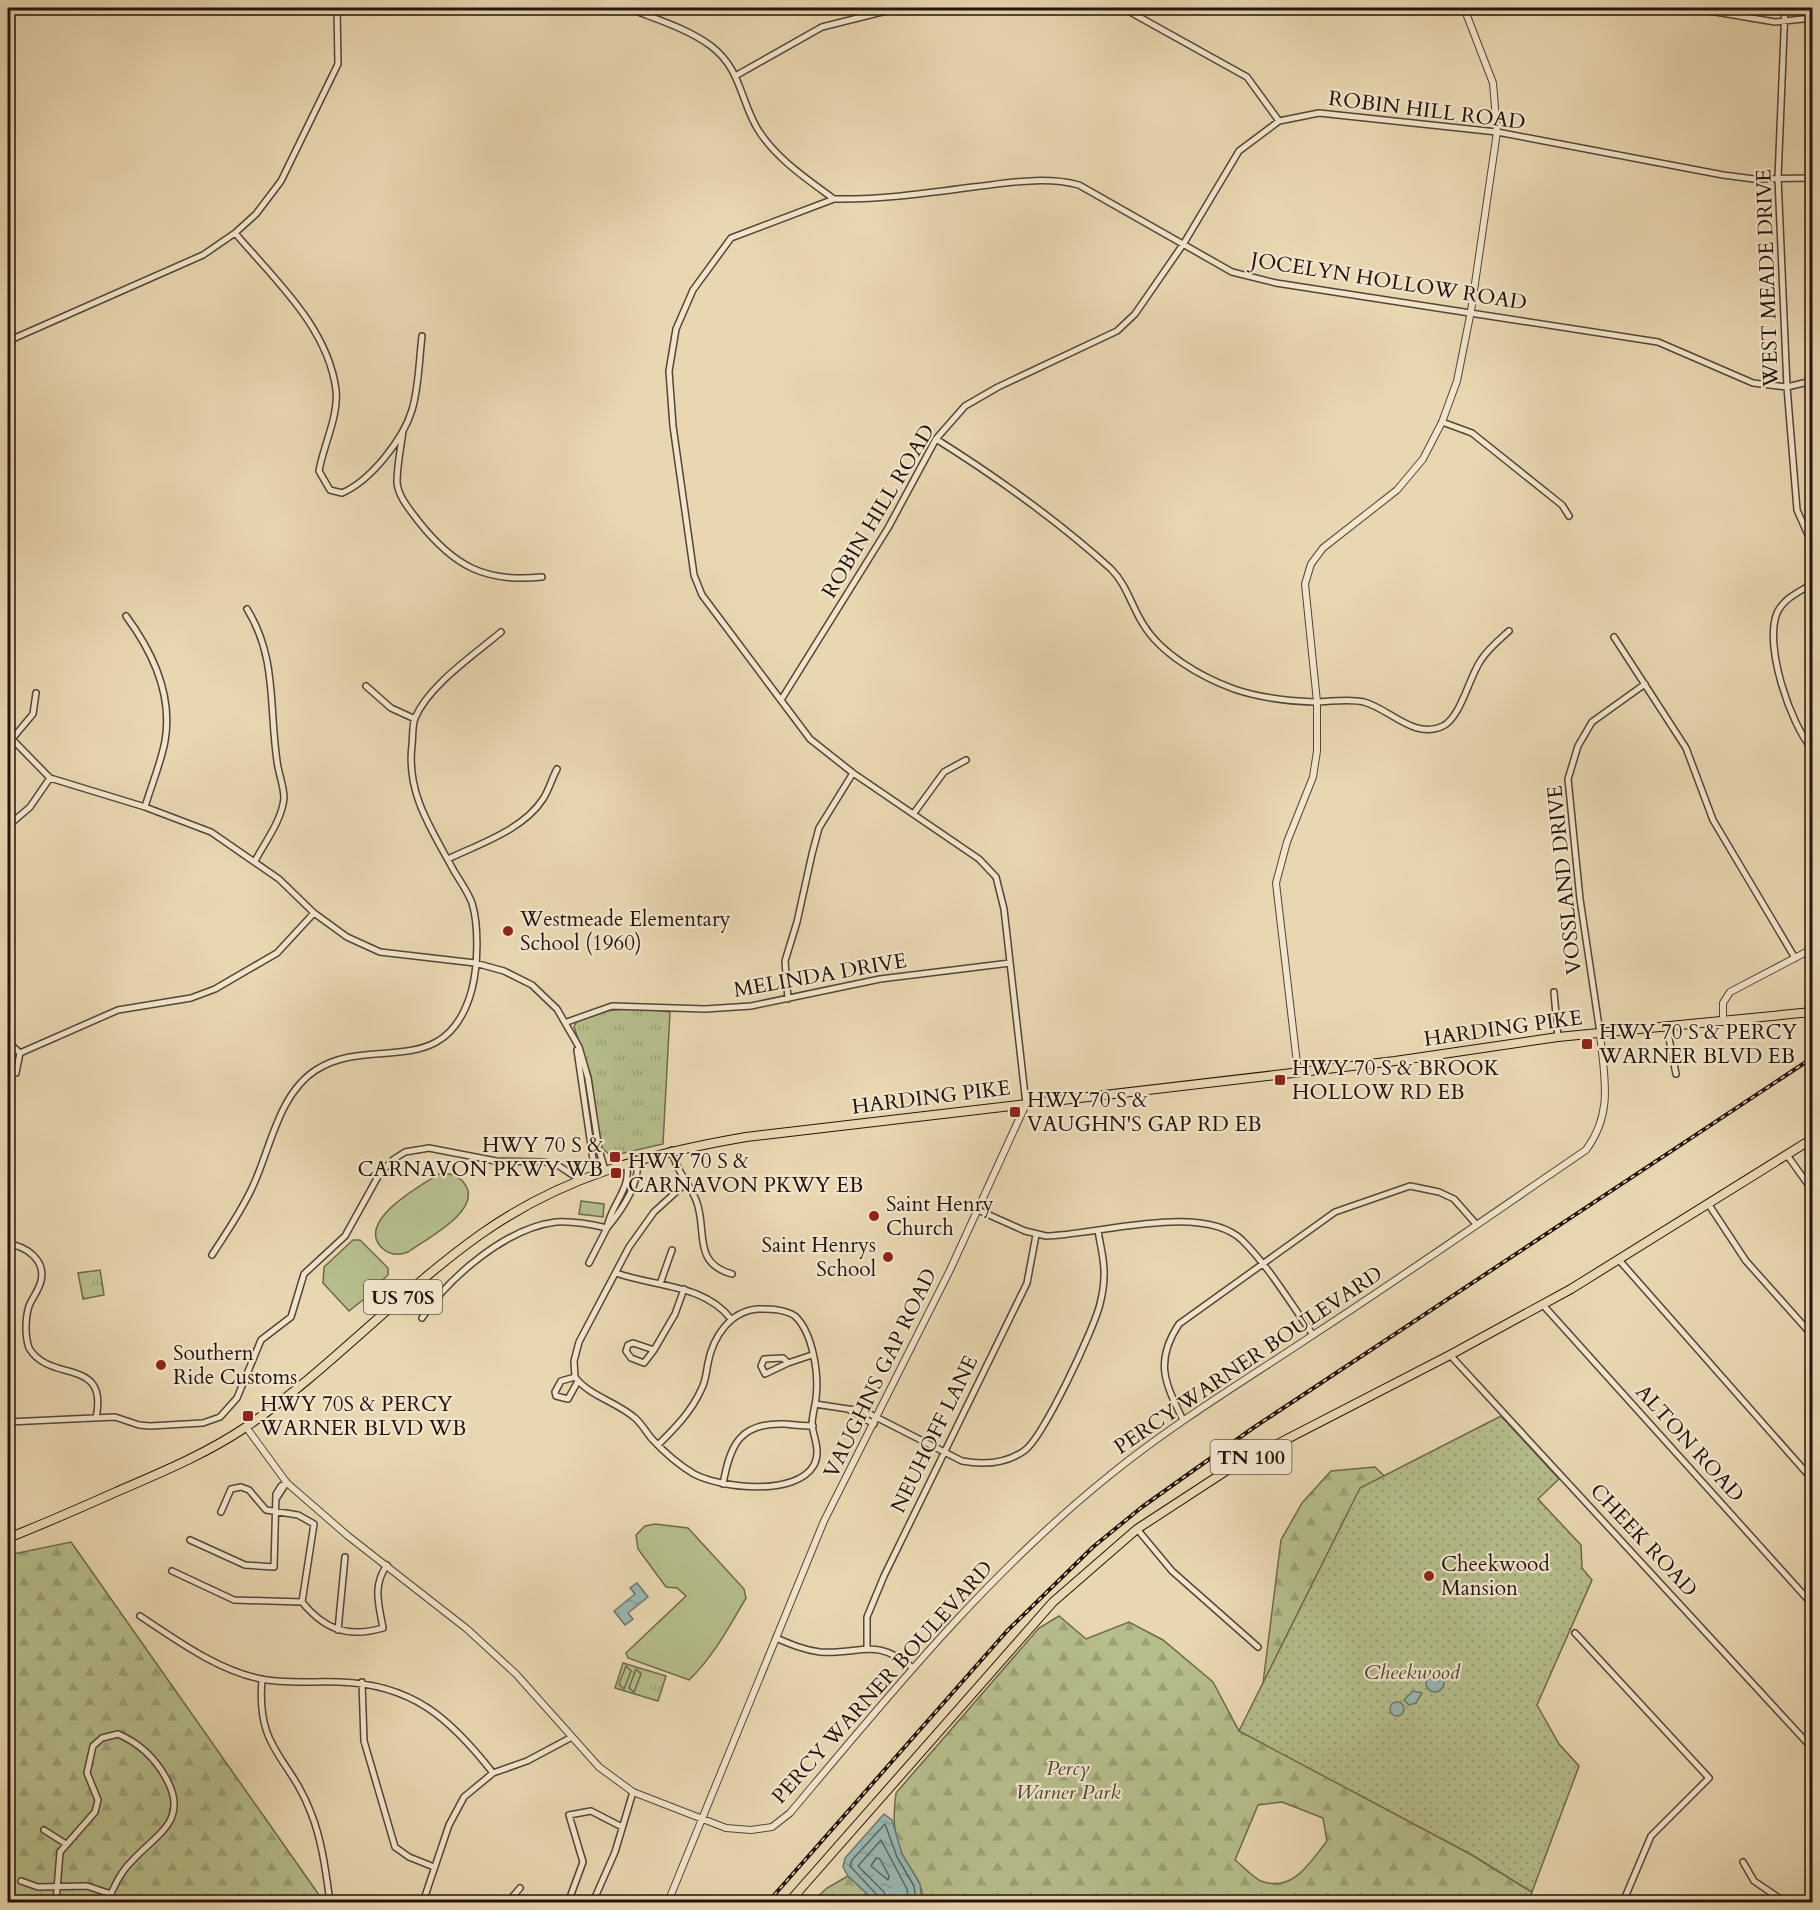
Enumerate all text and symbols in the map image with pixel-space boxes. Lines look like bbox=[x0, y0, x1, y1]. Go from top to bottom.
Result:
street label: ROBIN HILL ROAD bbox=[1327, 84, 1527, 137]
street label: WEST MEADE DRIVE bbox=[1749, 168, 1786, 389]
street label: JOCELYN HOLLOW ROAD bbox=[1246, 245, 1529, 318]
street label: ROBIN HILL ROAD bbox=[815, 419, 942, 604]
street label: VOSSLAND DRIVE bbox=[1540, 784, 1589, 976]
place label: Westmeade Elementary School (1960) bbox=[519, 905, 731, 958]
marker: Westmeade Elementary School (1960) bbox=[501, 924, 515, 938]
street label: MELINDA DRIVE bbox=[731, 946, 909, 1005]
street label: HARDING PIKE bbox=[1422, 1003, 1584, 1054]
place label: HWY 70 S & PERCY WARNER BLVD EB bbox=[1598, 1018, 1798, 1071]
marker: HWY 70 S & PERCY WARNER BLVD EB bbox=[1580, 1037, 1594, 1051]
place label: HWY 70 S & BROOK HOLLOW RD EB bbox=[1292, 1054, 1500, 1107]
street label: HARDING PIKE bbox=[850, 1073, 1012, 1122]
marker: HWY 70 S & BROOK HOLLOW RD EB bbox=[1273, 1073, 1287, 1087]
place label: HWY 70 S & VAUGHN'S GAP RD EB bbox=[1027, 1086, 1262, 1139]
marker: HWY 70 S & VAUGHN'S GAP RD EB bbox=[1008, 1105, 1022, 1119]
place label: HWY 70 S & CARNAVON PKWY WB bbox=[357, 1131, 603, 1184]
place label: HWY 70 S & CARNAVON PKWY EB bbox=[628, 1147, 863, 1200]
marker: HWY 70 S & CARNAVON PKWY WB bbox=[608, 1150, 622, 1164]
marker: HWY 70 S & CARNAVON PKWY EB bbox=[609, 1166, 623, 1180]
place label: Saint Henry Church bbox=[886, 1190, 994, 1243]
marker: Saint Henry Church bbox=[867, 1209, 881, 1223]
place label: Saint Henrys School bbox=[761, 1231, 876, 1284]
marker: Saint Henrys School bbox=[881, 1250, 895, 1264]
street label: PERCY WARNER BOULEVARD bbox=[1108, 1259, 1388, 1461]
street label: VAUGHNS GAP ROAD bbox=[817, 1263, 944, 1483]
road number: US 70S bbox=[364, 1280, 442, 1314]
place label: Southern Ride Customs bbox=[173, 1339, 297, 1392]
street label: NEUHOFF LANE bbox=[884, 1351, 985, 1518]
marker: Southern Ride Customs bbox=[154, 1358, 168, 1372]
street label: ALTON ROAD bbox=[1629, 1378, 1750, 1509]
place label: HWY 70S & PERCY WARNER BLVD WB bbox=[259, 1390, 466, 1443]
marker: HWY 70S & PERCY WARNER BLVD WB bbox=[241, 1409, 255, 1423]
road number: TN 100 bbox=[1210, 1440, 1292, 1474]
street label: CHEEK ROAD bbox=[1583, 1477, 1704, 1603]
place label: Cheekwood Mansion bbox=[1441, 1550, 1550, 1603]
street label: PERCY WARNER BOULEVARD bbox=[765, 1554, 1000, 1810]
marker: Cheekwood Mansion bbox=[1422, 1569, 1436, 1583]
park label: Cheekwood bbox=[1364, 1658, 1461, 1687]
park label: Percy Warner Park bbox=[1015, 1754, 1121, 1807]

